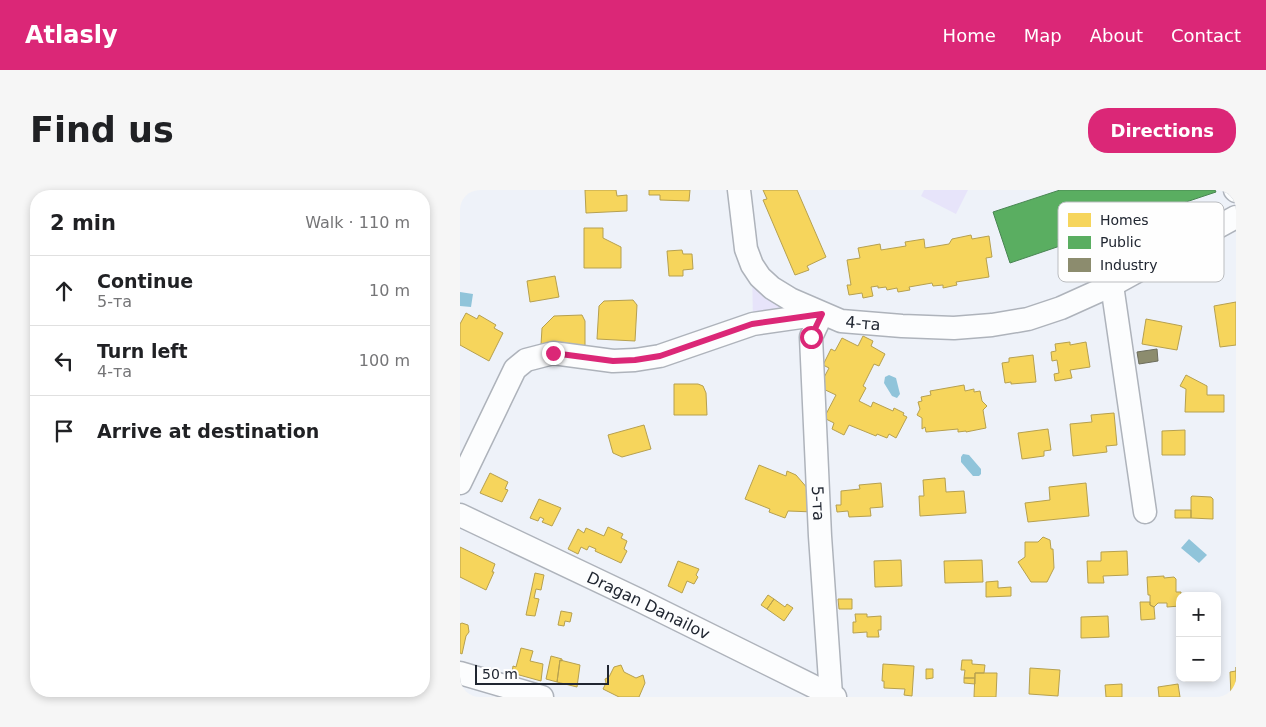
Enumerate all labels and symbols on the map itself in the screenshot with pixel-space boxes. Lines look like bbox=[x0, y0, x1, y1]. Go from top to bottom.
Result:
legend bbox=[1058, 202, 1224, 282]
text: Homes bbox=[1100, 212, 1149, 228]
text: Public bbox=[1100, 234, 1141, 250]
text: Industry bbox=[1100, 257, 1158, 273]
street label: 4-та bbox=[845, 312, 881, 334]
route start bbox=[800, 326, 823, 349]
route end bbox=[542, 342, 565, 365]
street label: 5-та bbox=[808, 485, 829, 521]
street label: Dragan Danailov bbox=[584, 567, 713, 643]
scale bar bbox=[475, 662, 609, 685]

